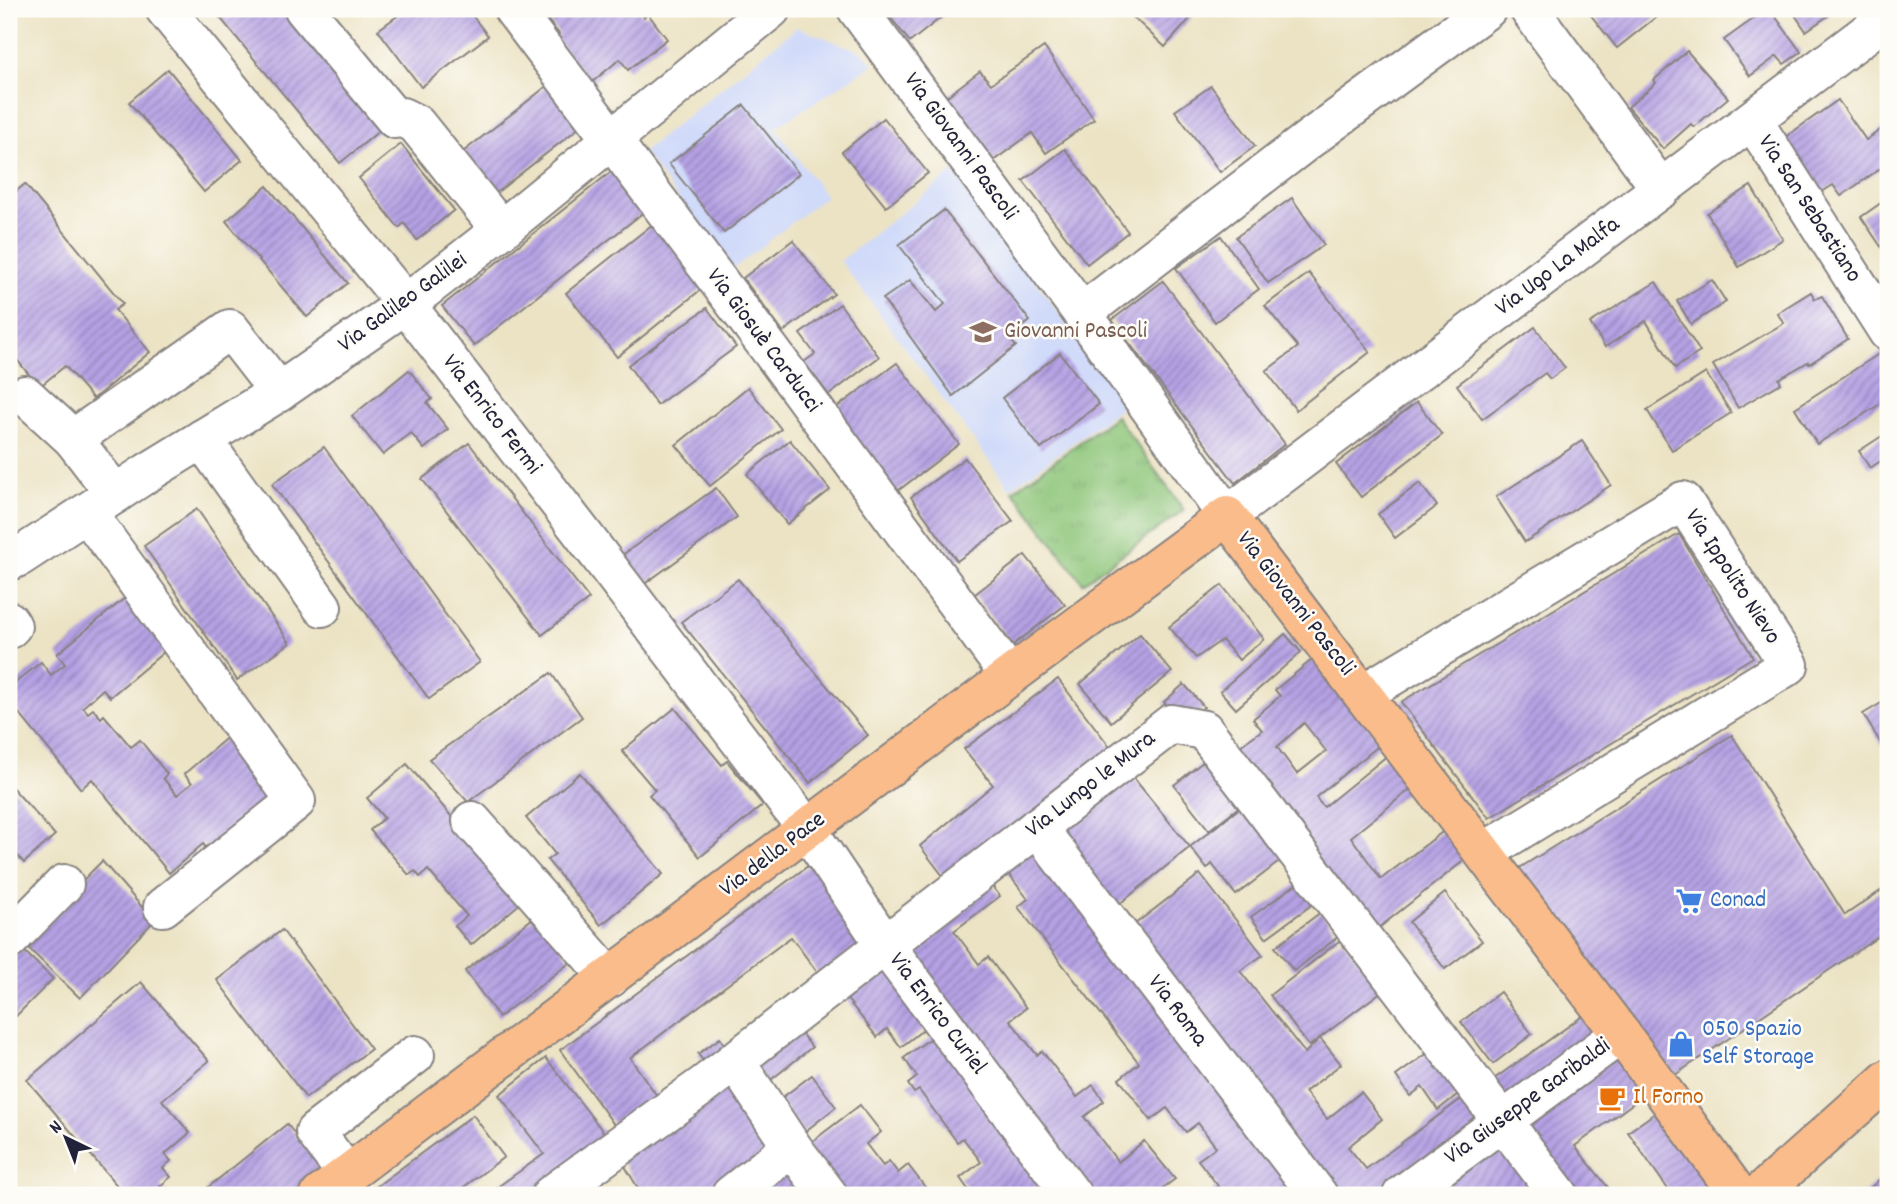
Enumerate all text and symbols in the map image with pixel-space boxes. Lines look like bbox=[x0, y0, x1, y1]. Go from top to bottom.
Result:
street label: Via Giovanni Pascoli bbox=[895, 66, 1025, 228]
street label: Via San Sebastiano bbox=[1748, 128, 1870, 290]
street label: Via Ugo La Malfa bbox=[1489, 208, 1628, 325]
street label: Via Galileo Galilei bbox=[331, 244, 475, 362]
street label: Via Giosuè Carducci bbox=[697, 261, 829, 421]
place label: Giovanni Pascoli bbox=[1004, 315, 1147, 349]
school or university icon: Giovanni Pascoli bbox=[968, 317, 998, 347]
street label: Via Enrico Fermi bbox=[433, 347, 549, 483]
street label: Via Ippolito Nievo bbox=[1675, 503, 1789, 651]
street label: Via Giovanni Pascoli bbox=[1227, 524, 1363, 684]
street label: Via Lungo le Mura bbox=[1019, 723, 1164, 847]
street label: Via della Pace bbox=[713, 804, 833, 906]
place label: Conad bbox=[1710, 884, 1766, 918]
supermarket icon: Conad bbox=[1674, 886, 1704, 916]
street label: Via Enrico Curiel bbox=[880, 946, 995, 1083]
street label: Via Roma bbox=[1139, 968, 1216, 1055]
place label: 050 Spazio Self Storage bbox=[1702, 1013, 1814, 1075]
shop icon: 050 Spazio Self Storage bbox=[1666, 1029, 1696, 1059]
street label: Via Giuseppe Garibaldi bbox=[1438, 1030, 1618, 1174]
place label: Il Forno bbox=[1633, 1081, 1704, 1115]
cafe icon: Il Forno bbox=[1597, 1083, 1627, 1113]
north arrow bbox=[32, 1102, 102, 1172]
text: N bbox=[44, 1115, 69, 1141]

